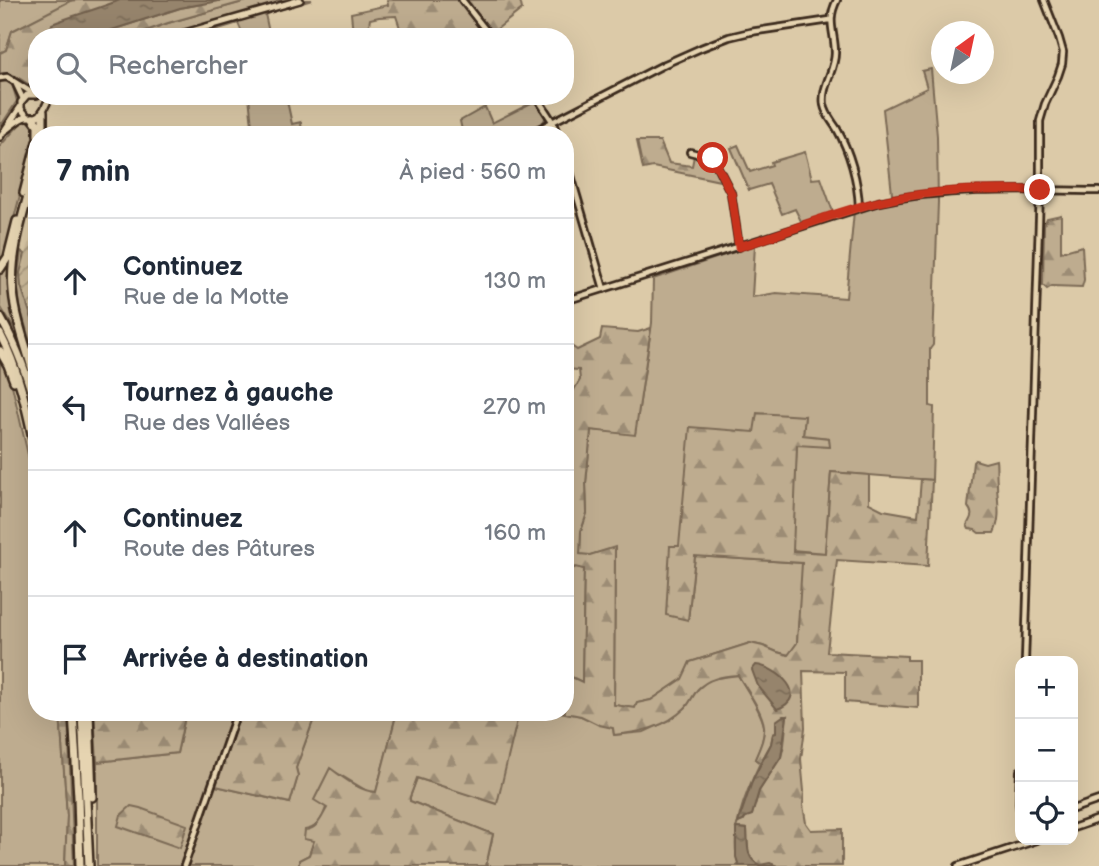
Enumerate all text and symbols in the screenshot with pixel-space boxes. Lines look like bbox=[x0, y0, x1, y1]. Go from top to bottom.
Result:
north arrow bbox=[931, 21, 994, 84]
search box bbox=[28, 28, 574, 105]
icon: search bbox=[52, 48, 90, 86]
text: Rechercher bbox=[108, 51, 247, 82]
route start bbox=[697, 142, 728, 173]
text: 7 min bbox=[56, 154, 130, 190]
text: À pied · 560 m bbox=[399, 158, 546, 186]
route end bbox=[1024, 174, 1055, 205]
text: Continuez bbox=[123, 252, 243, 283]
icon: ahead bbox=[56, 262, 94, 300]
text: 130 m bbox=[484, 267, 546, 295]
text: Rue de la Motte bbox=[123, 283, 289, 311]
text: Tournez à gauche bbox=[123, 378, 334, 409]
icon: left bbox=[56, 388, 94, 426]
text: 270 m bbox=[482, 393, 546, 421]
text: Rue des Vallées bbox=[123, 409, 290, 437]
text: Continuez bbox=[123, 504, 243, 535]
icon: ahead bbox=[56, 514, 94, 552]
text: 160 m bbox=[484, 519, 546, 547]
text: Route des Pâtures bbox=[123, 535, 315, 563]
icon: arrive bbox=[56, 640, 94, 678]
text: Arrivée à destination bbox=[123, 644, 369, 675]
map controls bbox=[1015, 656, 1078, 845]
button: + bbox=[1015, 656, 1078, 719]
button: − bbox=[1015, 719, 1078, 782]
button: locate bbox=[1015, 782, 1078, 845]

